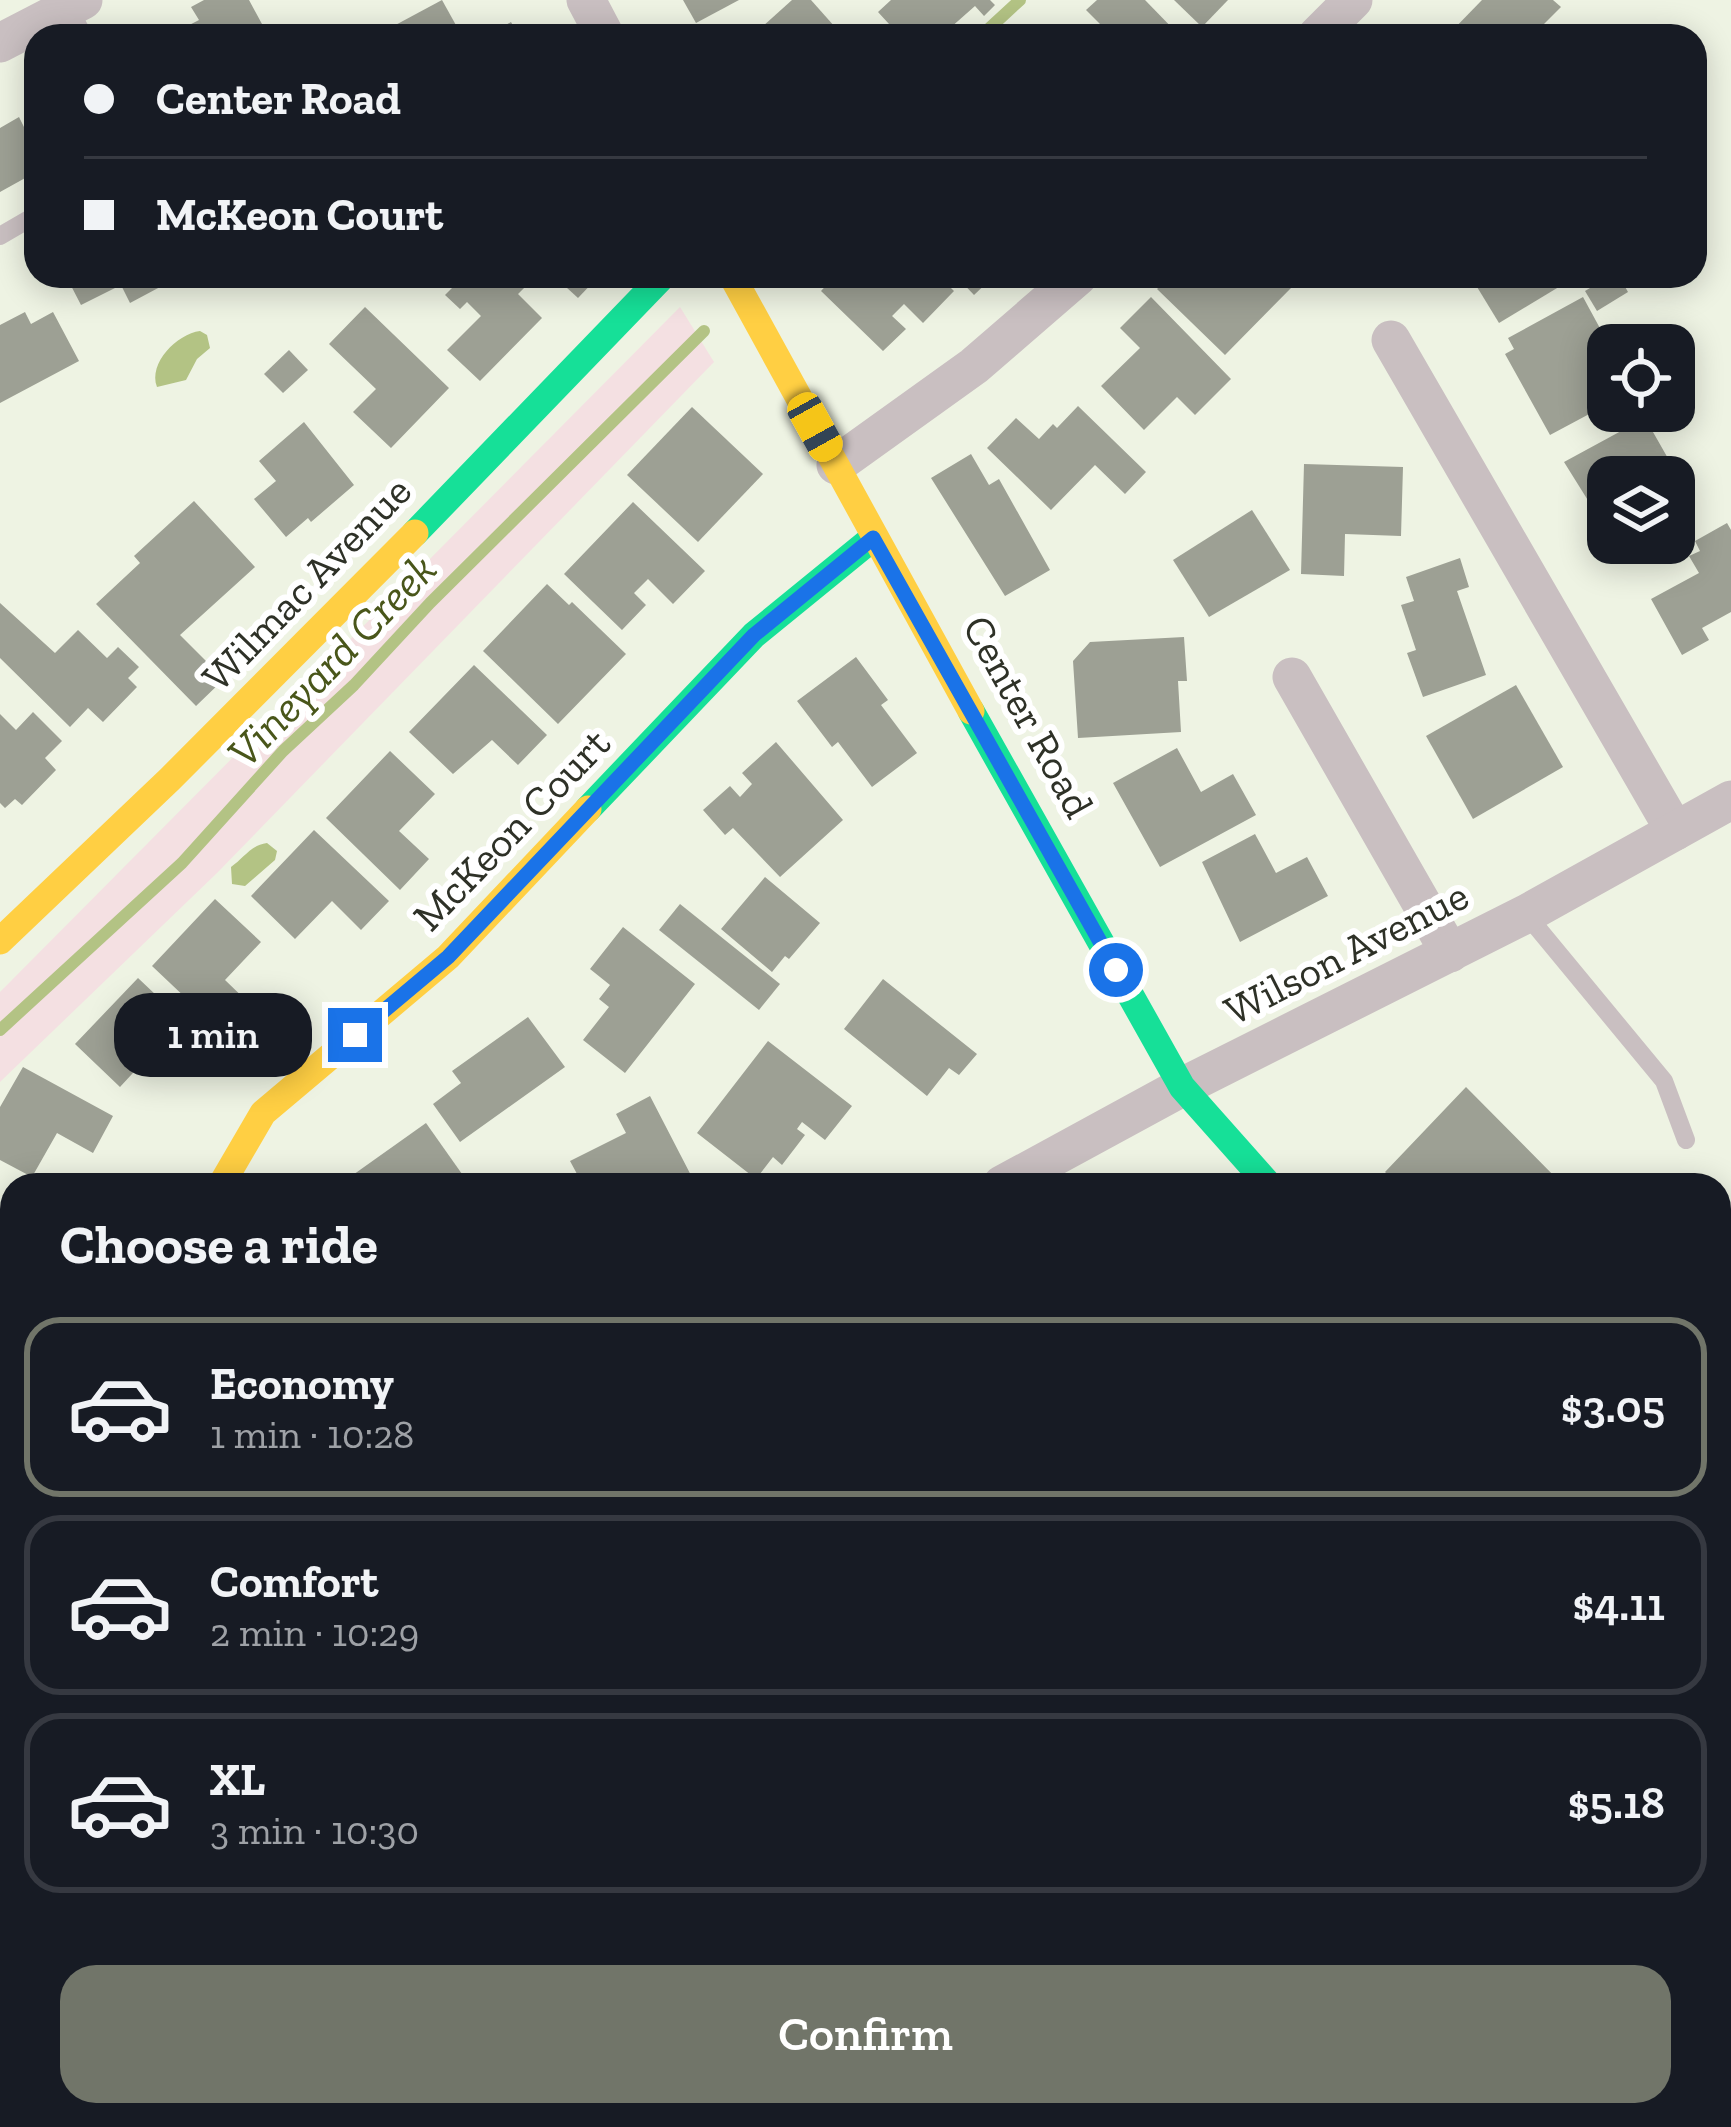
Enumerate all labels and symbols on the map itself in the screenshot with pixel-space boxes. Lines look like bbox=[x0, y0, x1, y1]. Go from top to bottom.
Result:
car bbox=[782, 387, 848, 467]
street label: Wilmac Avenue bbox=[191, 465, 422, 701]
water label: Vineyard Creek bbox=[216, 542, 447, 779]
street label: Center Road bbox=[952, 606, 1105, 826]
street label: McKeon Court bbox=[402, 717, 621, 941]
street label: Wilson Avenue bbox=[1216, 869, 1477, 1036]
route start bbox=[1089, 943, 1143, 997]
callout: 1 min bbox=[115, 993, 313, 1077]
route end bbox=[328, 1008, 382, 1062]

